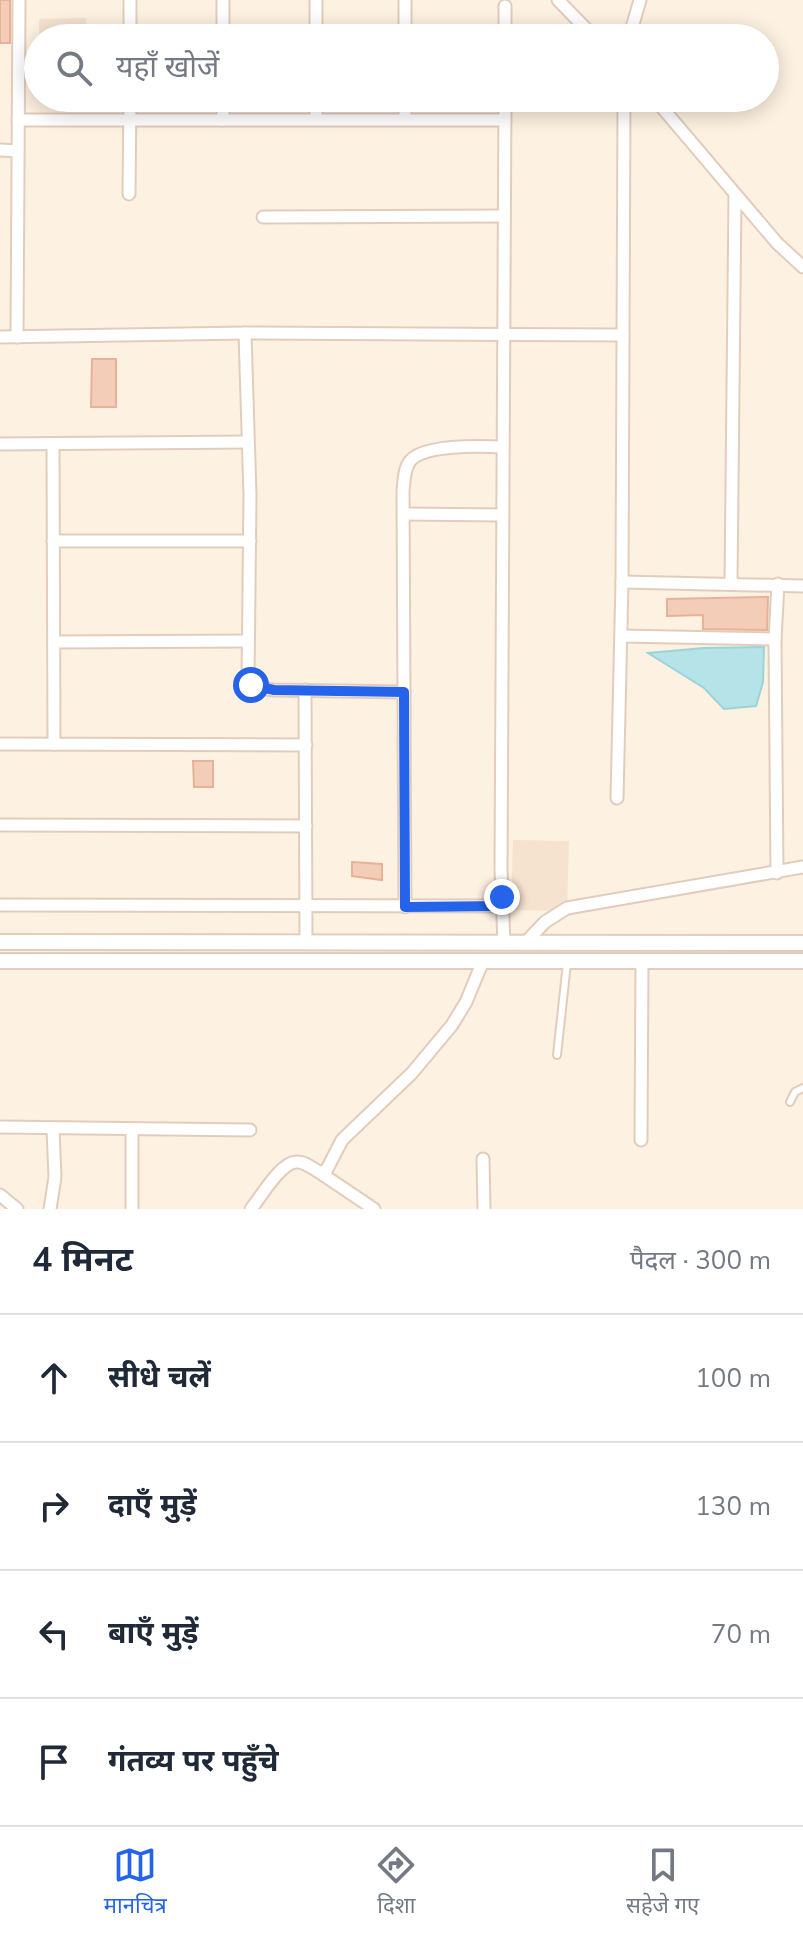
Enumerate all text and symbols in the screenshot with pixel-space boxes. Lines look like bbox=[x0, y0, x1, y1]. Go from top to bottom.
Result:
search box bbox=[24, 24, 779, 112]
icon: search bbox=[52, 46, 96, 90]
text: यहाँ खोजें bbox=[116, 47, 219, 88]
route start bbox=[233, 667, 269, 703]
route end bbox=[484, 879, 520, 915]
text: 4 मिनट bbox=[32, 1237, 133, 1283]
text: पैदल · 300 m bbox=[630, 1243, 771, 1278]
icon: ahead bbox=[32, 1356, 76, 1400]
text: सीधे चलें bbox=[108, 1357, 211, 1398]
text: 100 m bbox=[695, 1361, 771, 1396]
icon: right bbox=[32, 1484, 76, 1528]
text: दाएँ मुड़ें bbox=[108, 1485, 197, 1526]
text: 130 m bbox=[695, 1489, 771, 1524]
icon: left bbox=[32, 1612, 76, 1656]
text: बाएँ मुड़ें bbox=[108, 1613, 198, 1654]
text: 70 m bbox=[711, 1617, 771, 1652]
icon: arrive bbox=[32, 1740, 76, 1784]
text: गंतव्य पर पहुँचे bbox=[108, 1741, 278, 1782]
tab: मानचित्र bbox=[104, 1843, 167, 1922]
tab: दिशा bbox=[374, 1843, 418, 1922]
tab: सहेजे गए bbox=[626, 1843, 699, 1922]

